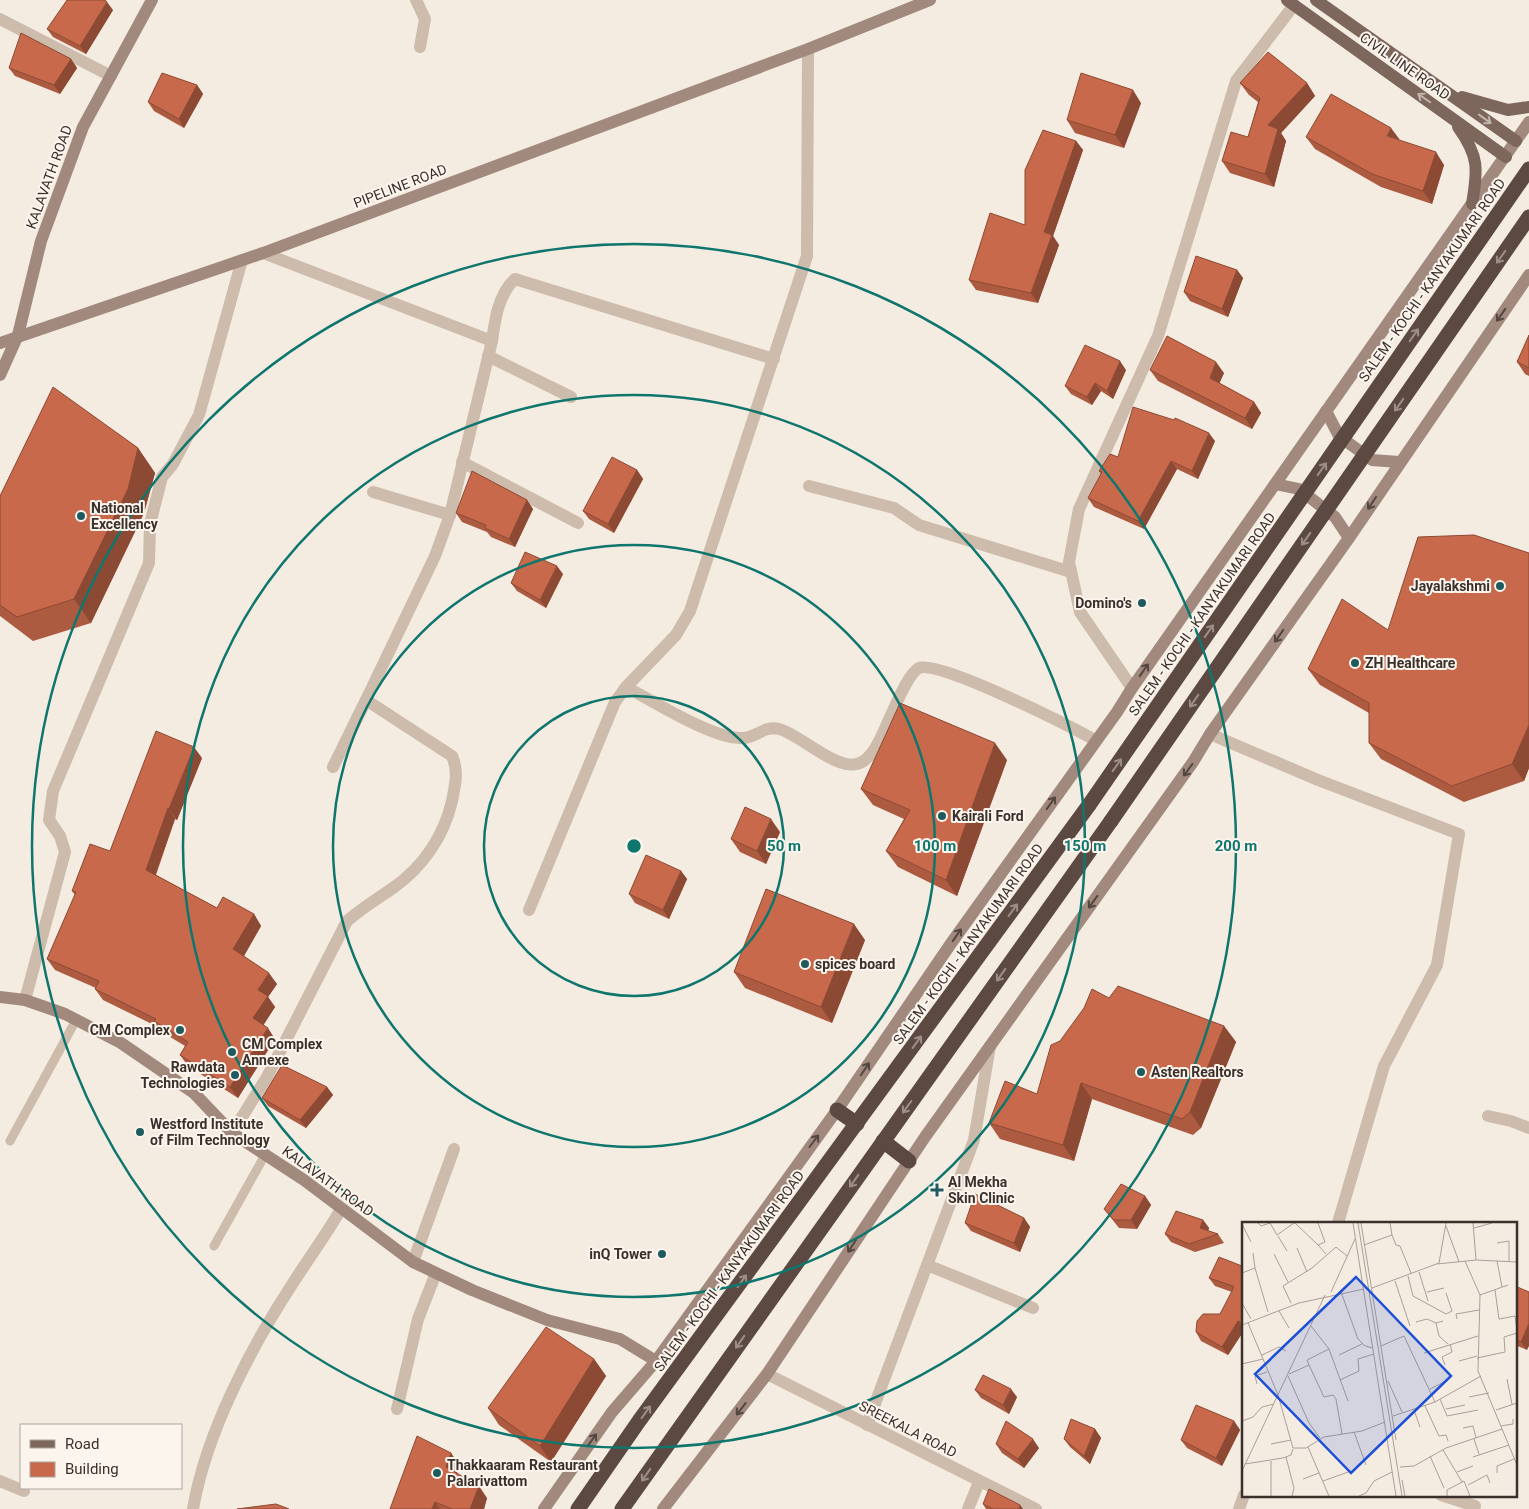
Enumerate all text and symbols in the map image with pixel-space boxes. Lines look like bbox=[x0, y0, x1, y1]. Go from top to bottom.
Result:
street label: CIVIL LINE ROAD bbox=[1357, 29, 1453, 103]
one-way arrow bbox=[1417, 93, 1431, 103]
one-way arrow bbox=[1478, 114, 1492, 124]
street label: KALAVATH ROAD bbox=[23, 123, 75, 231]
street label: PIPELINE ROAD bbox=[351, 161, 449, 211]
street label: SALEM - KOCHI - KANYAKUMARI ROAD bbox=[1355, 175, 1509, 385]
one-way arrow bbox=[1496, 250, 1506, 264]
one-way arrow bbox=[1496, 308, 1506, 322]
one-way arrow bbox=[1409, 328, 1419, 342]
one-way arrow bbox=[1394, 398, 1404, 412]
one-way arrow bbox=[1317, 462, 1327, 476]
one-way arrow bbox=[1367, 495, 1377, 509]
place label: National Excellency bbox=[91, 500, 159, 532]
street label: SALEM - KOCHI - KANYAKUMARI ROAD bbox=[1125, 509, 1279, 719]
marker: National Excellency bbox=[75, 510, 87, 522]
one-way arrow bbox=[1301, 531, 1311, 545]
place label: Jayalakshmi bbox=[1411, 578, 1490, 594]
marker: Jayalakshmi bbox=[1494, 580, 1506, 592]
place label: Domino's bbox=[1075, 595, 1132, 611]
marker: Domino's bbox=[1136, 597, 1148, 609]
one-way arrow bbox=[1204, 624, 1214, 638]
one-way arrow bbox=[1274, 629, 1284, 643]
place label: ZH Healthcare bbox=[1365, 655, 1456, 671]
marker: ZH Healthcare bbox=[1349, 657, 1361, 669]
one-way arrow bbox=[1139, 663, 1149, 677]
one-way arrow bbox=[1189, 694, 1199, 708]
one-way arrow bbox=[1112, 758, 1122, 772]
one-way arrow bbox=[1183, 763, 1193, 777]
one-way arrow bbox=[1046, 796, 1056, 810]
place label: Kairali Ford bbox=[952, 808, 1024, 824]
marker: Kairali Ford bbox=[936, 810, 948, 822]
centre of rings bbox=[625, 837, 643, 855]
text: 50 m bbox=[767, 837, 801, 855]
text: 100 m bbox=[914, 837, 956, 855]
text: 150 m bbox=[1064, 837, 1106, 855]
text: 200 m bbox=[1215, 837, 1257, 855]
street label: SALEM - KOCHI - KANYAKUMARI ROAD bbox=[890, 841, 1046, 1047]
one-way arrow bbox=[1088, 895, 1098, 909]
one-way arrow bbox=[1007, 904, 1018, 917]
one-way arrow bbox=[952, 928, 962, 942]
place label: spices board bbox=[815, 956, 896, 972]
marker: spices board bbox=[799, 958, 811, 970]
one-way arrow bbox=[996, 968, 1006, 982]
place label: CM Complex bbox=[90, 1022, 171, 1038]
marker: CM Complex bbox=[174, 1024, 186, 1036]
one-way arrow bbox=[912, 1035, 922, 1049]
place label: CM Complex Annexe bbox=[242, 1036, 323, 1068]
marker: CM Complex Annexe bbox=[226, 1046, 238, 1058]
place label: Rawdata Technologies bbox=[140, 1059, 225, 1091]
one-way arrow bbox=[860, 1063, 870, 1077]
place label: Asten Realtors bbox=[1151, 1064, 1244, 1080]
marker: Asten Realtors bbox=[1135, 1066, 1147, 1078]
marker: Rawdata Technologies bbox=[229, 1069, 241, 1081]
one-way arrow bbox=[902, 1100, 912, 1114]
place label: Westford Institute of Film Technology bbox=[150, 1116, 271, 1148]
marker: Westford Institute of Film Technology bbox=[134, 1126, 146, 1138]
one-way arrow bbox=[808, 1135, 819, 1148]
street label: KALAVATH ROAD bbox=[279, 1142, 377, 1220]
street label: SALEM - KOCHI - KANYAKUMARI ROAD bbox=[651, 1168, 807, 1374]
one-way arrow bbox=[849, 1174, 859, 1188]
place label: Al Mekha Skin Clinic bbox=[948, 1174, 1015, 1206]
marker: Al Mekha Skin Clinic bbox=[930, 1183, 944, 1197]
inset map bbox=[1242, 1222, 1516, 1496]
one-way arrow bbox=[847, 1238, 857, 1252]
place label: inQ Tower bbox=[589, 1246, 652, 1262]
marker: inQ Tower bbox=[656, 1248, 668, 1260]
one-way arrow bbox=[737, 1274, 747, 1288]
one-way arrow bbox=[735, 1335, 745, 1349]
street label: SREEKALA ROAD bbox=[856, 1397, 960, 1461]
one-way arrow bbox=[736, 1402, 746, 1416]
one-way arrow bbox=[641, 1405, 651, 1419]
legend bbox=[20, 1424, 182, 1489]
one-way arrow bbox=[587, 1433, 597, 1447]
text: Road bbox=[65, 1435, 99, 1453]
place label: Thakkaaram Restaurant Palarivattom bbox=[447, 1457, 598, 1489]
text: Building bbox=[65, 1460, 119, 1478]
marker: Thakkaaram Restaurant Palarivattom bbox=[431, 1467, 443, 1479]
one-way arrow bbox=[641, 1467, 651, 1481]

